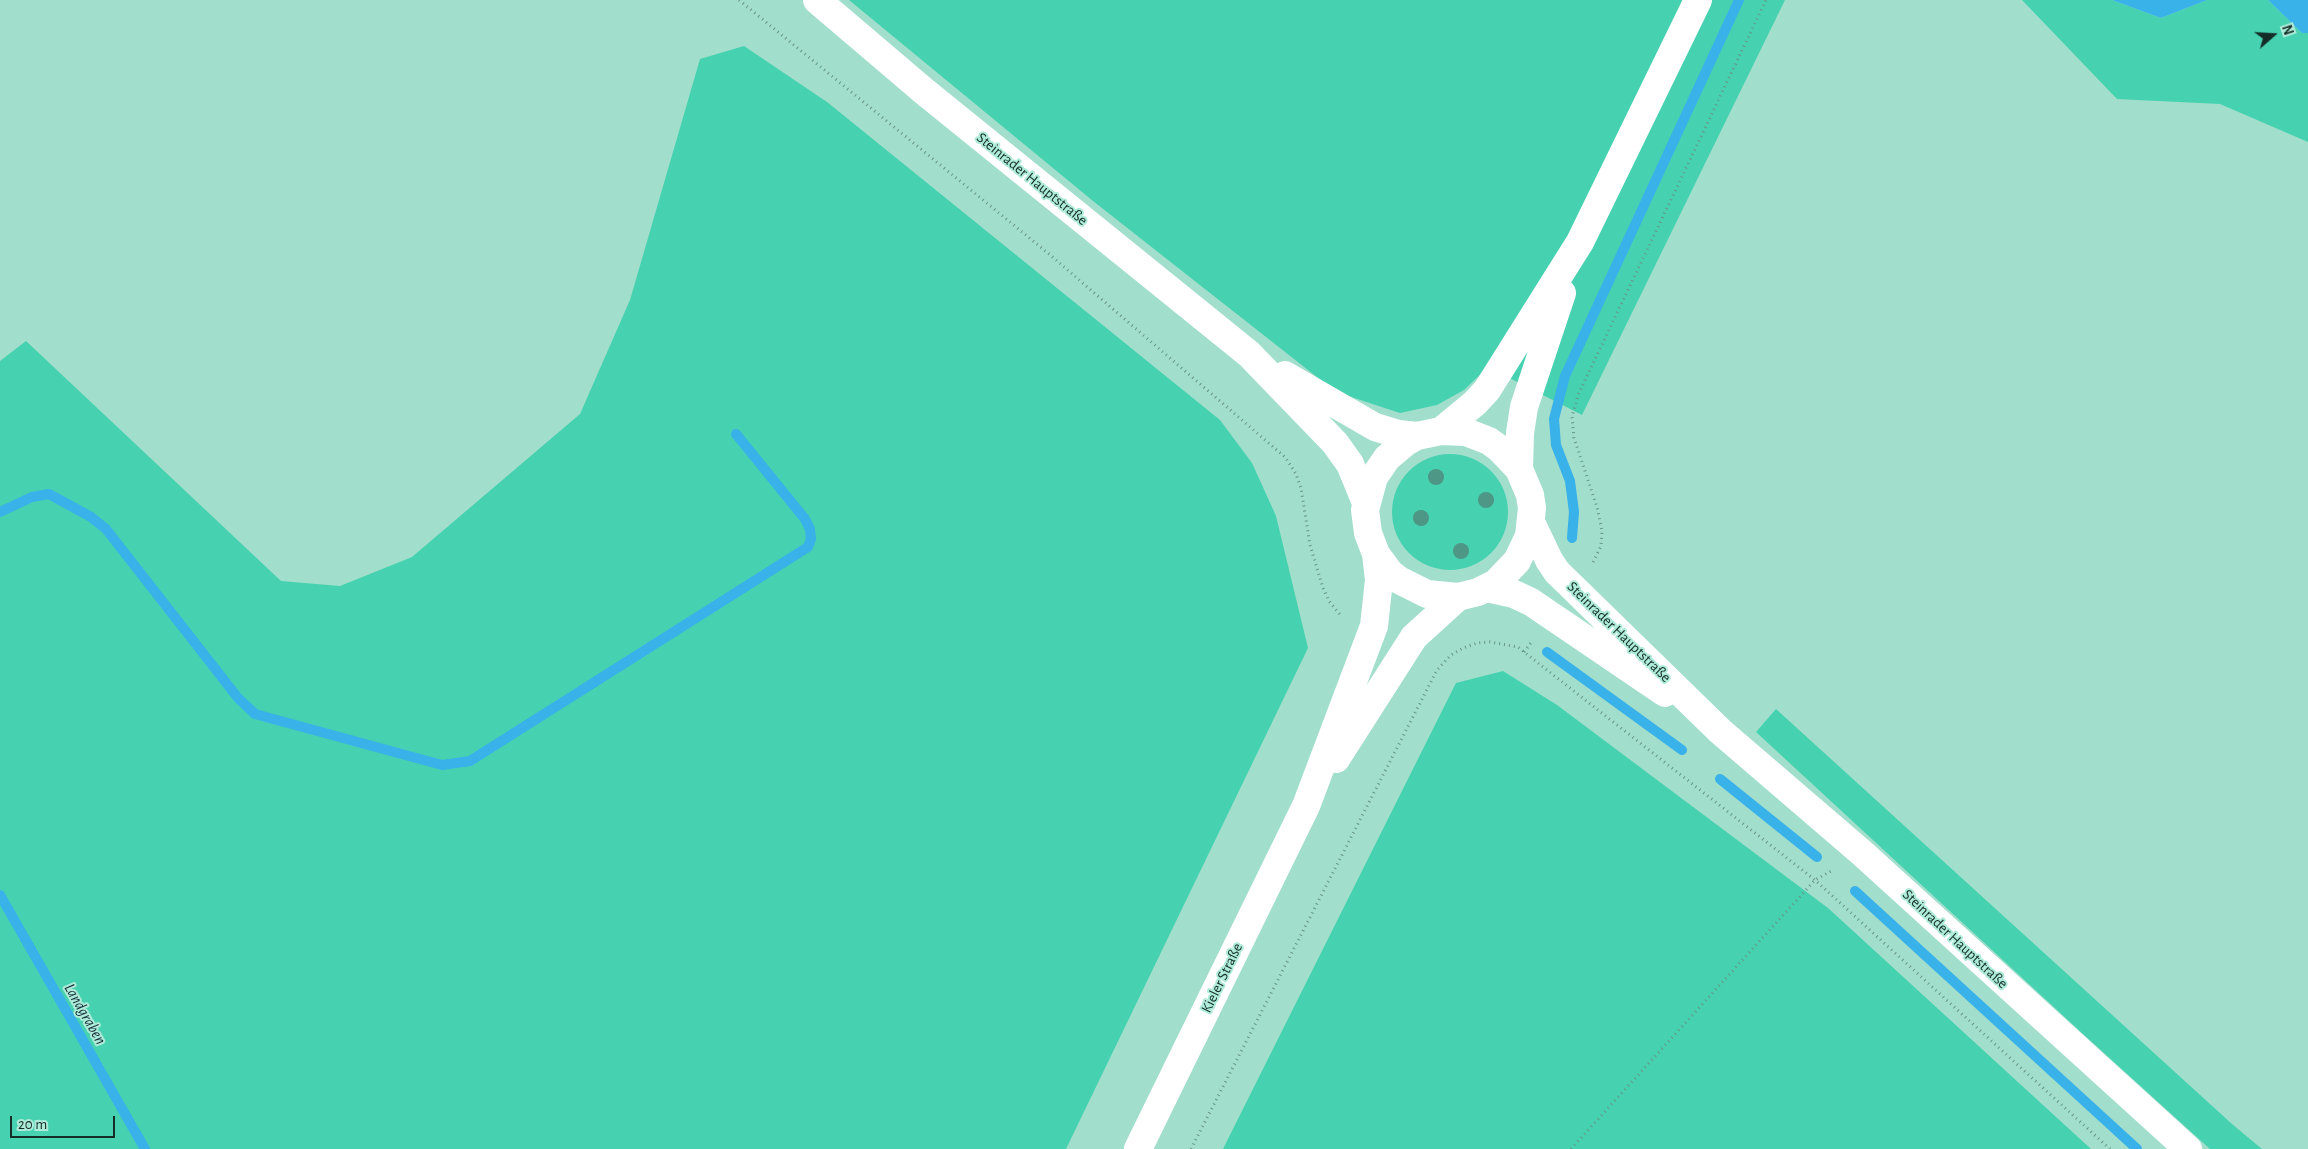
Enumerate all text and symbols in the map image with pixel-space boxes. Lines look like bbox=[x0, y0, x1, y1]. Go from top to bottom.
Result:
north arrow bbox=[2248, 10, 2298, 60]
text: N bbox=[2279, 23, 2295, 37]
street label: Steinrader Hauptstraße bbox=[973, 129, 1091, 229]
street label: Steinrader Hauptstraße bbox=[1563, 578, 1675, 686]
street label: Steinrader Hauptstraße bbox=[1899, 886, 2011, 992]
street label: Kieler Straße bbox=[1197, 940, 1247, 1016]
water label: Landgraben bbox=[60, 980, 110, 1048]
scale bar bbox=[12, 1106, 118, 1138]
text: 20 m bbox=[18, 1117, 47, 1132]

